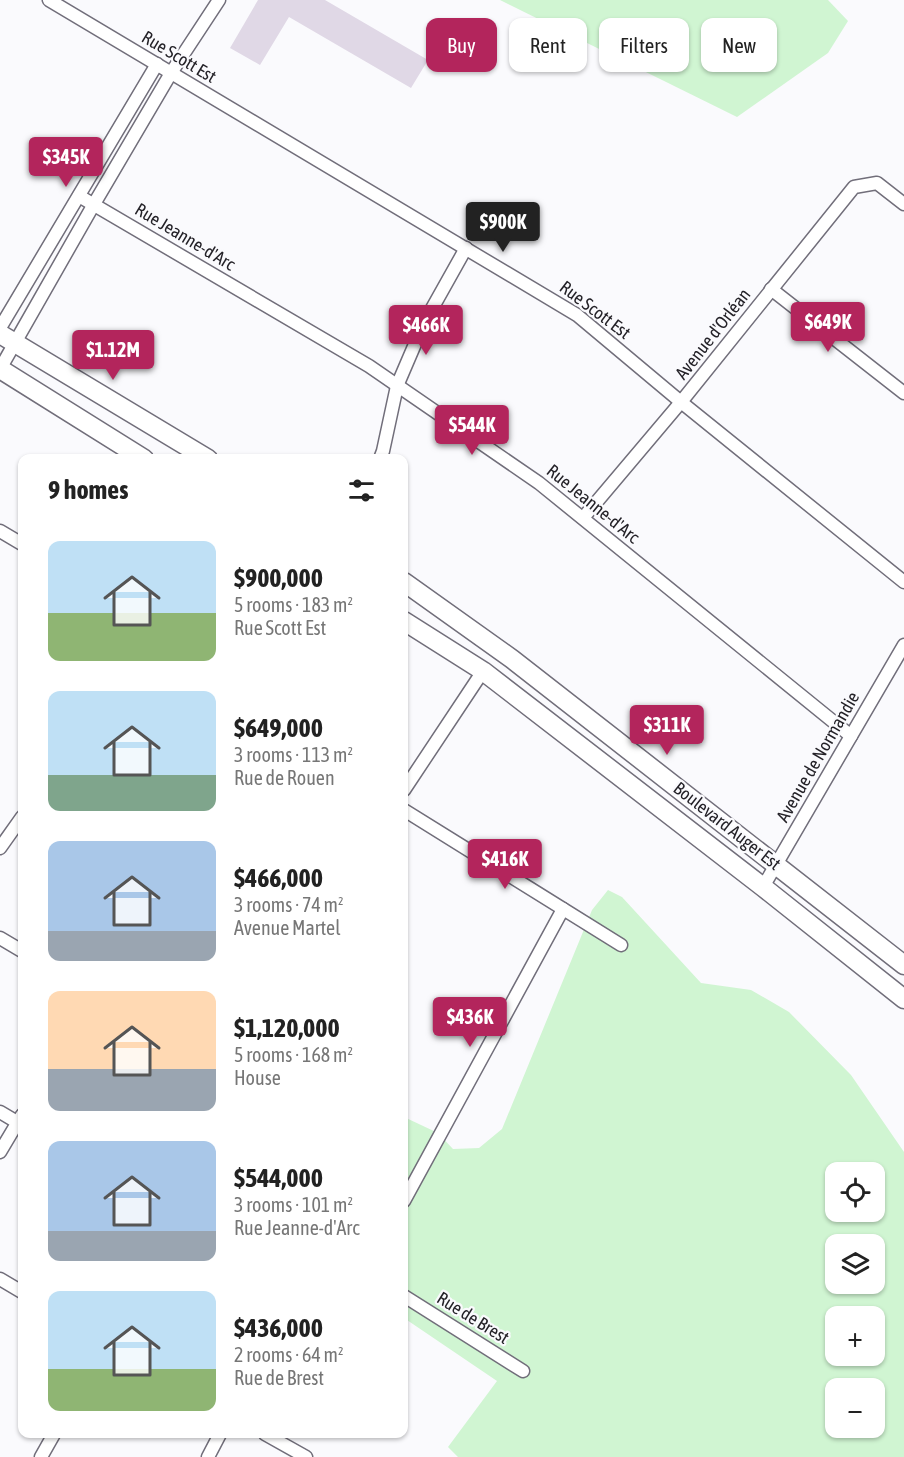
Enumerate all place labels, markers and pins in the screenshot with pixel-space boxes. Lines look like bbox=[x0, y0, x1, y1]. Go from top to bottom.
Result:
pin: $345K bbox=[24, 137, 108, 188]
pin: $900K bbox=[461, 202, 545, 253]
pin: $649K bbox=[786, 302, 870, 353]
pin: $466K bbox=[384, 305, 468, 356]
pin: $1.12M bbox=[64, 330, 162, 381]
pin: $544K bbox=[430, 405, 514, 456]
pin: $311K bbox=[625, 705, 709, 756]
pin: $416K bbox=[463, 839, 547, 890]
pin: $436K bbox=[428, 997, 512, 1048]

